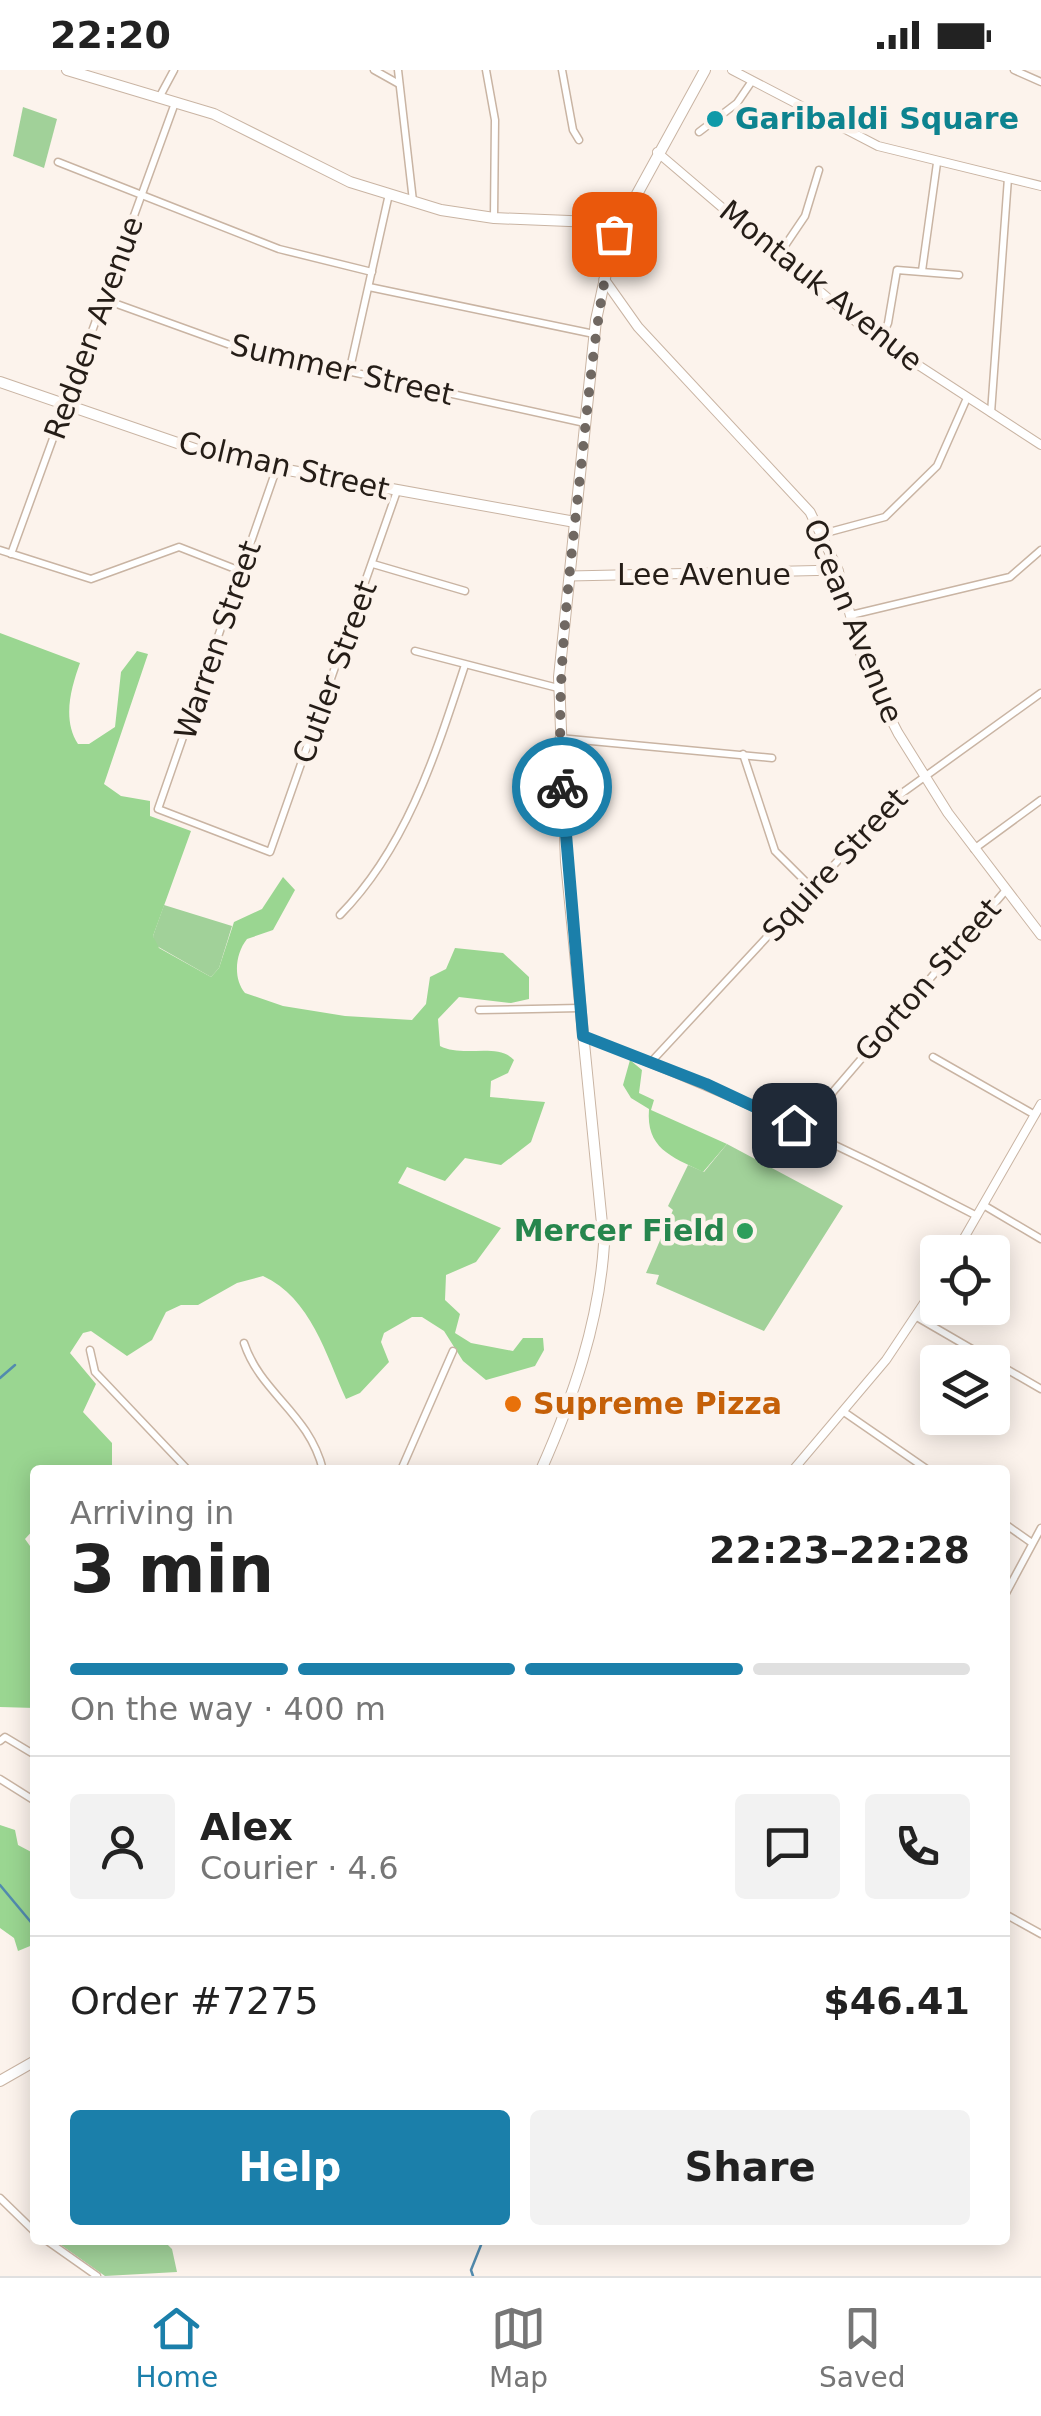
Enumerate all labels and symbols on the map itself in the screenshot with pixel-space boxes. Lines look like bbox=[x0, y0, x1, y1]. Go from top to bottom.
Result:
place label: Garibaldi Square bbox=[735, 101, 1019, 136]
marker: Garibaldi Square bbox=[704, 108, 726, 130]
pin bbox=[572, 192, 657, 277]
street label: Montauk Avenue bbox=[713, 193, 930, 378]
street label: Redden Avenue bbox=[37, 212, 150, 444]
street label: Summer Street bbox=[227, 327, 457, 412]
street label: Colman Street bbox=[175, 424, 393, 507]
street label: Ocean Avenue bbox=[797, 514, 910, 728]
street label: Warren Street bbox=[167, 536, 268, 744]
street label: Lee Avenue bbox=[617, 557, 791, 592]
street label: Cutler Street bbox=[285, 576, 384, 768]
courier bbox=[512, 737, 612, 837]
street label: Squire Street bbox=[755, 781, 915, 948]
street label: Gorton Street bbox=[848, 891, 1008, 1068]
pin bbox=[752, 1083, 837, 1168]
place label: Mercer Field bbox=[514, 1213, 725, 1248]
marker: Mercer Field bbox=[734, 1220, 756, 1242]
place label: Supreme Pizza bbox=[533, 1386, 782, 1421]
marker: Supreme Pizza bbox=[502, 1393, 524, 1415]

